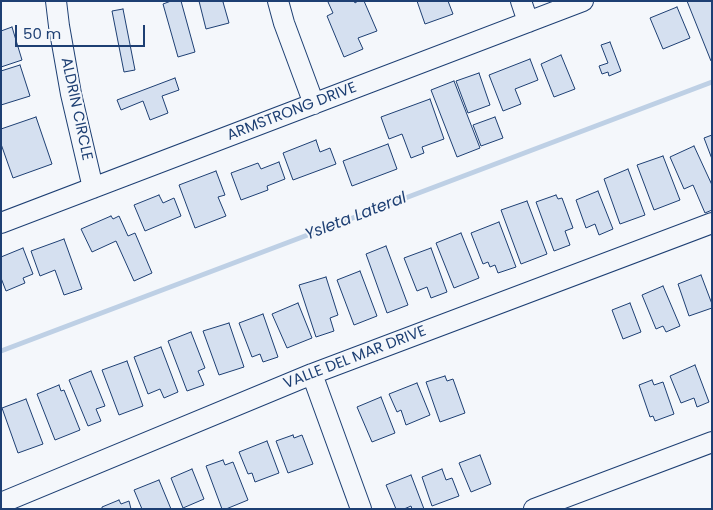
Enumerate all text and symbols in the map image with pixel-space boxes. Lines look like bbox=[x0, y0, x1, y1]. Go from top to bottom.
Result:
scale bar bbox=[18, 15, 148, 47]
text: 50 m bbox=[23, 23, 61, 44]
street label: ALDRIN CIRCLE bbox=[56, 56, 96, 162]
street label: ARMSTRONG DRIVE bbox=[225, 79, 359, 145]
water label: Ysleta Lateral bbox=[303, 189, 409, 245]
street label: VALLE DEL MAR DRIVE bbox=[281, 323, 429, 393]

